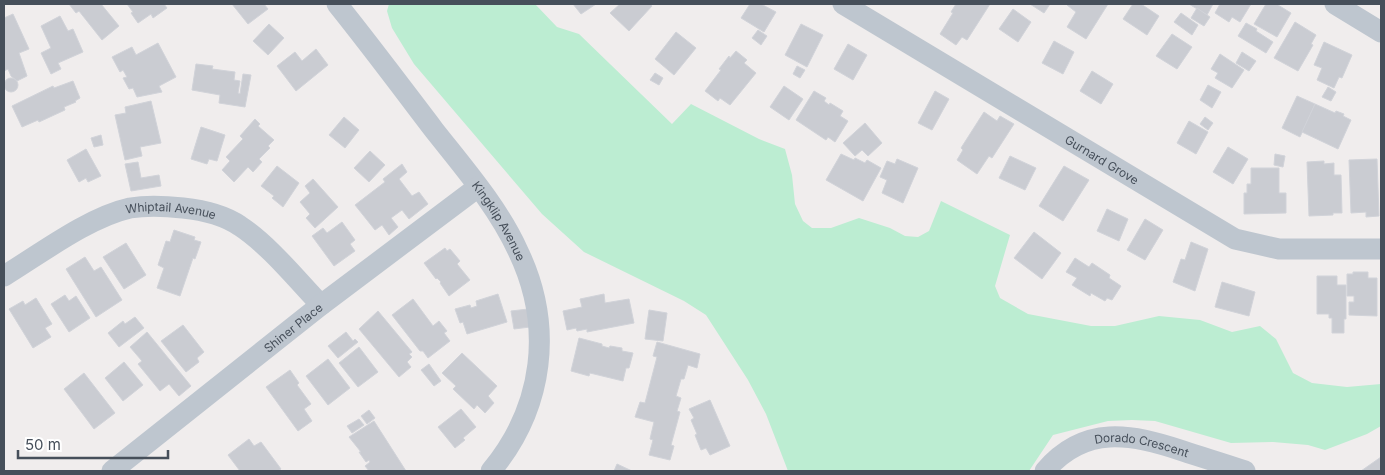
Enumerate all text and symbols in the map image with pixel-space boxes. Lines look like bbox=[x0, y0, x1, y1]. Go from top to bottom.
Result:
street label: Gurnard Grove bbox=[1062, 131, 1142, 187]
street label: Kingklip Avenue bbox=[469, 178, 529, 263]
street label: Whiptail Avenue bbox=[124, 199, 218, 222]
street label: Shiner Place bbox=[260, 299, 325, 355]
scale bar bbox=[18, 428, 168, 460]
street label: Dorado Crescent bbox=[1093, 429, 1191, 460]
text: 50 m bbox=[25, 435, 61, 454]

